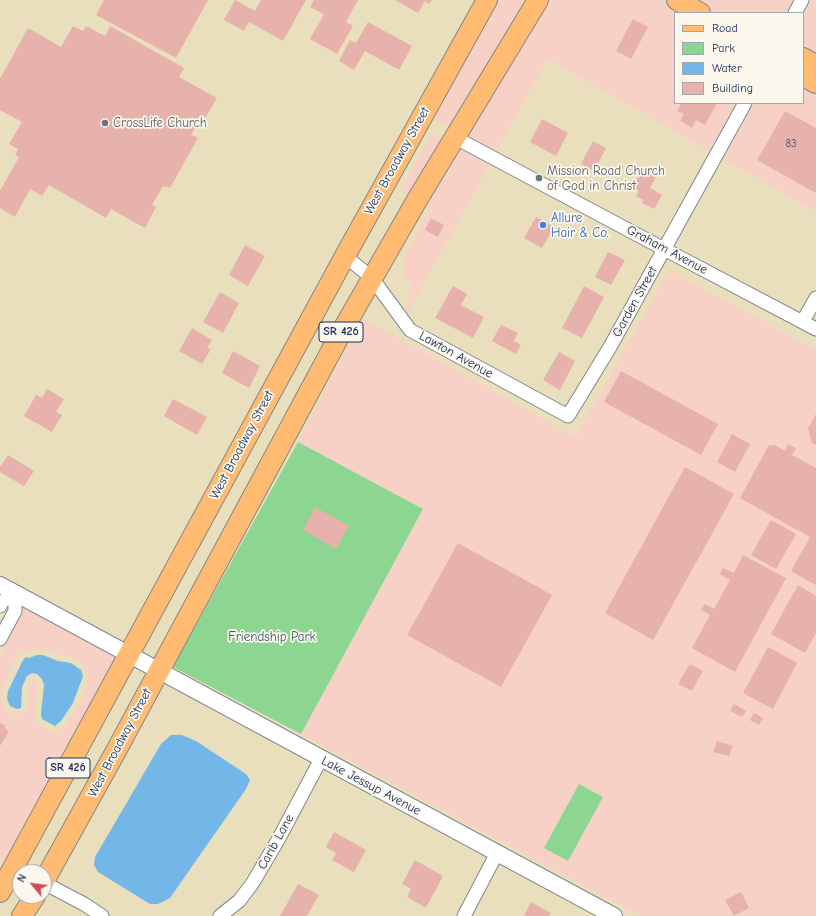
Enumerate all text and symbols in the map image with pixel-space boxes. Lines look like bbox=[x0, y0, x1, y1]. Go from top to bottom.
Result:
legend bbox=[674, 12, 804, 104]
text: Road bbox=[712, 21, 738, 35]
text: Park bbox=[712, 41, 735, 55]
text: Water bbox=[712, 61, 742, 75]
text: Building bbox=[712, 81, 753, 95]
street label: West Broadway Street bbox=[361, 104, 433, 218]
place label: CrossLife Church bbox=[113, 115, 207, 131]
marker: CrossLife Church bbox=[100, 118, 110, 128]
house number: 83 bbox=[785, 137, 797, 151]
place label: Mission Road Church of God in Christ bbox=[547, 163, 665, 194]
marker: Mission Road Church of God in Christ bbox=[534, 173, 544, 183]
place label: Allure Hair & Co. bbox=[551, 210, 609, 241]
marker: Allure Hair & Co. bbox=[538, 220, 548, 230]
street label: Graham Avenue bbox=[624, 222, 710, 278]
street label: Garden Street bbox=[609, 264, 661, 340]
road number: SR 426 bbox=[319, 322, 363, 342]
street label: Lawton Avenue bbox=[416, 328, 496, 382]
street label: West Broadway Street bbox=[207, 388, 277, 502]
park label: Friendship Park bbox=[228, 629, 316, 645]
street label: West Broadway Street bbox=[85, 686, 155, 800]
street label: Lake Jessup Avenue bbox=[319, 753, 423, 819]
road number: SR 426 bbox=[46, 758, 90, 778]
street label: Carib Lane bbox=[254, 812, 298, 872]
north arrow bbox=[12, 864, 52, 904]
text: N bbox=[15, 872, 29, 885]

